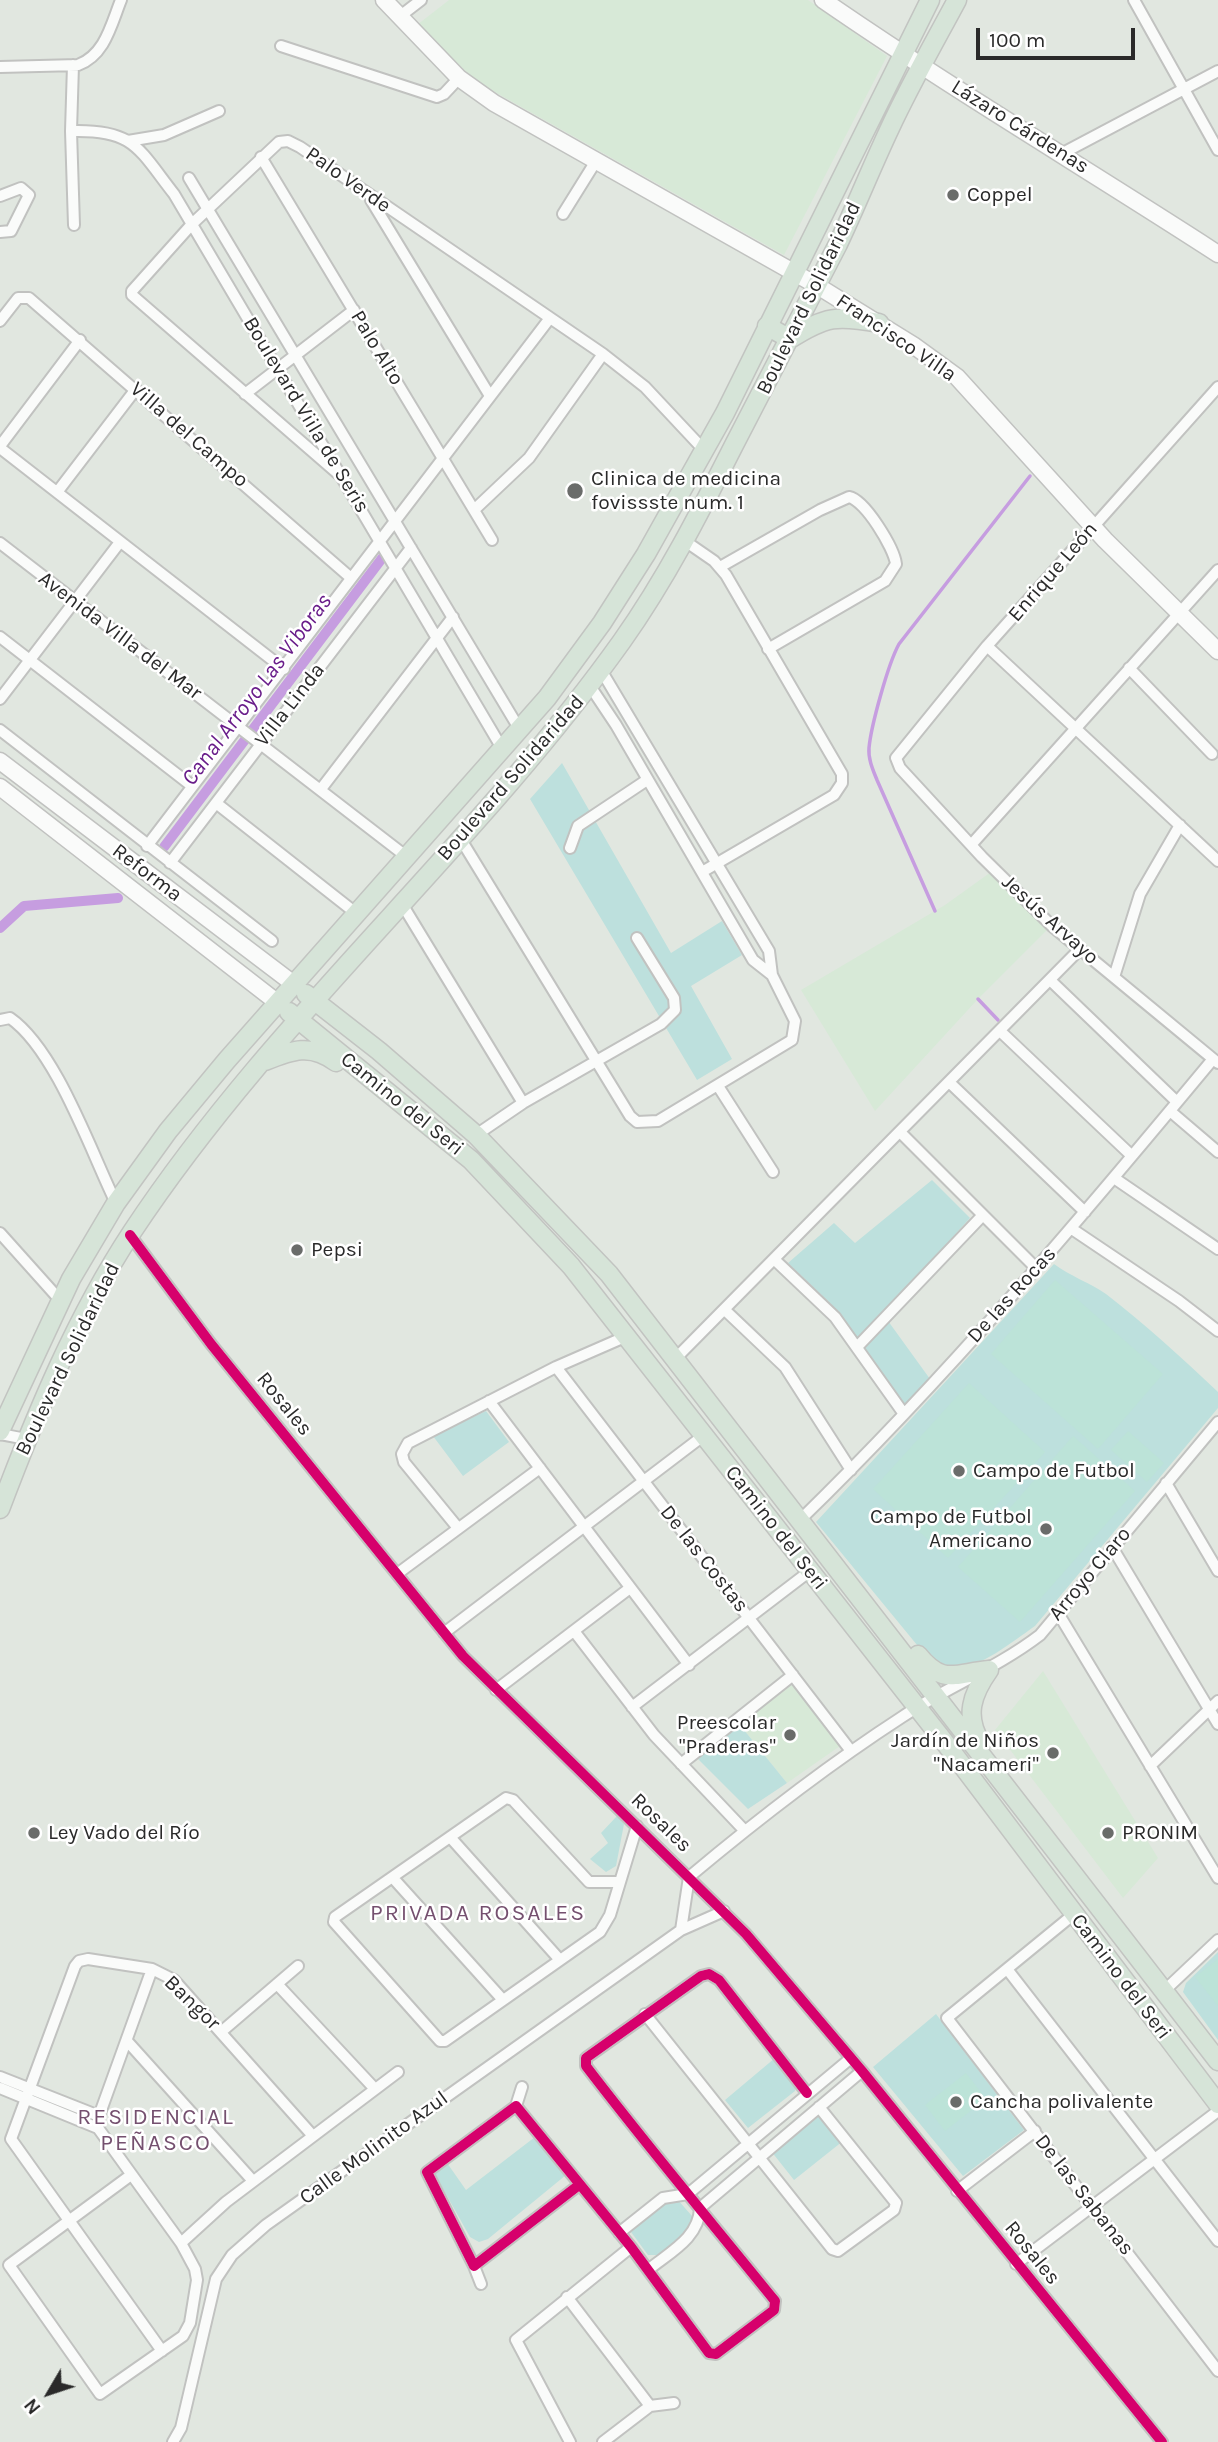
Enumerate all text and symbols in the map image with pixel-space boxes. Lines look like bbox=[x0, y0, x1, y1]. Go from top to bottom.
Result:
scale bar bbox=[980, 14, 1139, 58]
text: 100 m bbox=[989, 28, 1046, 52]
street label: Lázaro Cárdenas bbox=[947, 75, 1093, 179]
street label: Palo Verde bbox=[301, 141, 395, 219]
place label: Coppel bbox=[967, 182, 1033, 208]
marker: Coppel bbox=[945, 187, 961, 203]
street label: Boulevard Solidaridad bbox=[751, 197, 867, 399]
street label: Francisco Villa bbox=[831, 289, 961, 387]
street label: Palo Alto bbox=[345, 306, 409, 390]
street label: Boulevard Viila de Seris bbox=[237, 312, 375, 518]
street label: Villa del Campo bbox=[125, 377, 253, 493]
place label: Clinica de medicina fovissste num. 1 bbox=[591, 466, 781, 516]
marker: Clinica de medicina fovissste num. 1 bbox=[565, 481, 585, 501]
street label: Enrique León bbox=[1003, 517, 1103, 627]
street label: Avenida Villa del Mar bbox=[33, 566, 207, 706]
water label: Canal Arroyo Las Viboras bbox=[176, 589, 338, 791]
street label: Villa Linda bbox=[250, 658, 330, 752]
street label: Boulevard Solidaridad bbox=[432, 690, 590, 866]
street label: Reforma bbox=[107, 839, 187, 907]
street label: Jesús Arvayo bbox=[996, 870, 1104, 970]
street label: Camino del Seri bbox=[335, 1047, 469, 1161]
place label: Pepsi bbox=[311, 1237, 363, 1263]
marker: Pepsi bbox=[289, 1242, 305, 1258]
street label: De las Rocas bbox=[962, 1242, 1062, 1348]
street label: Boulevard Solidaridad bbox=[10, 1258, 126, 1460]
street label: Rosales bbox=[251, 1367, 317, 1441]
place label: Campo de Futbol bbox=[973, 1458, 1135, 1484]
street label: Camino del Seri bbox=[720, 1461, 832, 1595]
marker: Campo de Futbol bbox=[951, 1463, 967, 1479]
street label: De las Costas bbox=[654, 1500, 754, 1618]
place label: Campo de Futbol Americano bbox=[870, 1504, 1032, 1554]
marker: Campo de Futbol Americano bbox=[1038, 1521, 1054, 1537]
street label: Arroyo Claro bbox=[1044, 1522, 1136, 1626]
place label: Preescolar "Praderas" bbox=[677, 1710, 776, 1760]
marker: Preescolar "Praderas" bbox=[782, 1727, 798, 1743]
place label: Jardín de Niños "Nacameri" bbox=[891, 1728, 1039, 1778]
marker: Jardín de Niños "Nacameri" bbox=[1045, 1745, 1061, 1761]
street label: Rosales bbox=[625, 1788, 697, 1858]
place label: Ley Vado del Río bbox=[48, 1820, 200, 1846]
place label: PRONIM bbox=[1122, 1820, 1198, 1846]
marker: Ley Vado del Río bbox=[26, 1825, 42, 1841]
marker: PRONIM bbox=[1100, 1825, 1116, 1841]
district label: PRIVADA ROSALES bbox=[372, 1899, 584, 1927]
street label: Camino del Seri bbox=[1066, 1909, 1176, 2045]
street label: Bangor bbox=[159, 1970, 225, 2036]
street label: Calle Molinito Azul bbox=[295, 2086, 453, 2210]
place label: Cancha polivalente bbox=[970, 2089, 1153, 2115]
marker: Cancha polivalente bbox=[948, 2094, 964, 2110]
district label: RESIDENCIAL PEÑASCO bbox=[79, 2103, 233, 2157]
street label: De las Sabanas bbox=[1029, 2129, 1139, 2261]
street label: Rosales bbox=[999, 2216, 1065, 2290]
north arrow bbox=[14, 2358, 84, 2428]
text: N bbox=[20, 2394, 46, 2418]

